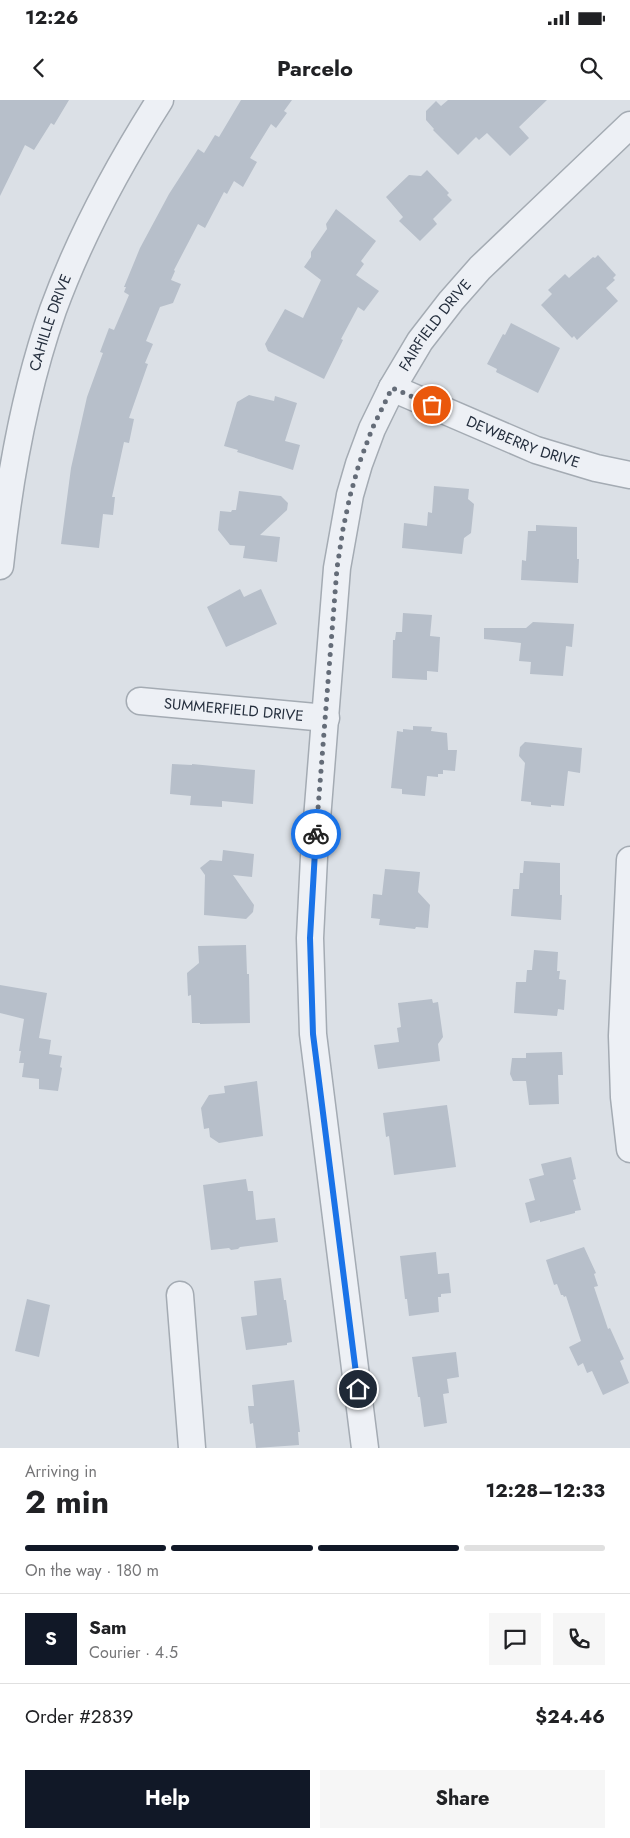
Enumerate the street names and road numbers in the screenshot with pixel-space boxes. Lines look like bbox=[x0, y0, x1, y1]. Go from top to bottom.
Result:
street label: CAHILLE DRIVE bbox=[24, 271, 77, 374]
street label: FAIRFIELD DRIVE bbox=[393, 274, 476, 375]
street label: DEWBERRY DRIVE bbox=[463, 410, 583, 474]
street label: SUMMERFIELD DRIVE bbox=[163, 692, 304, 727]

